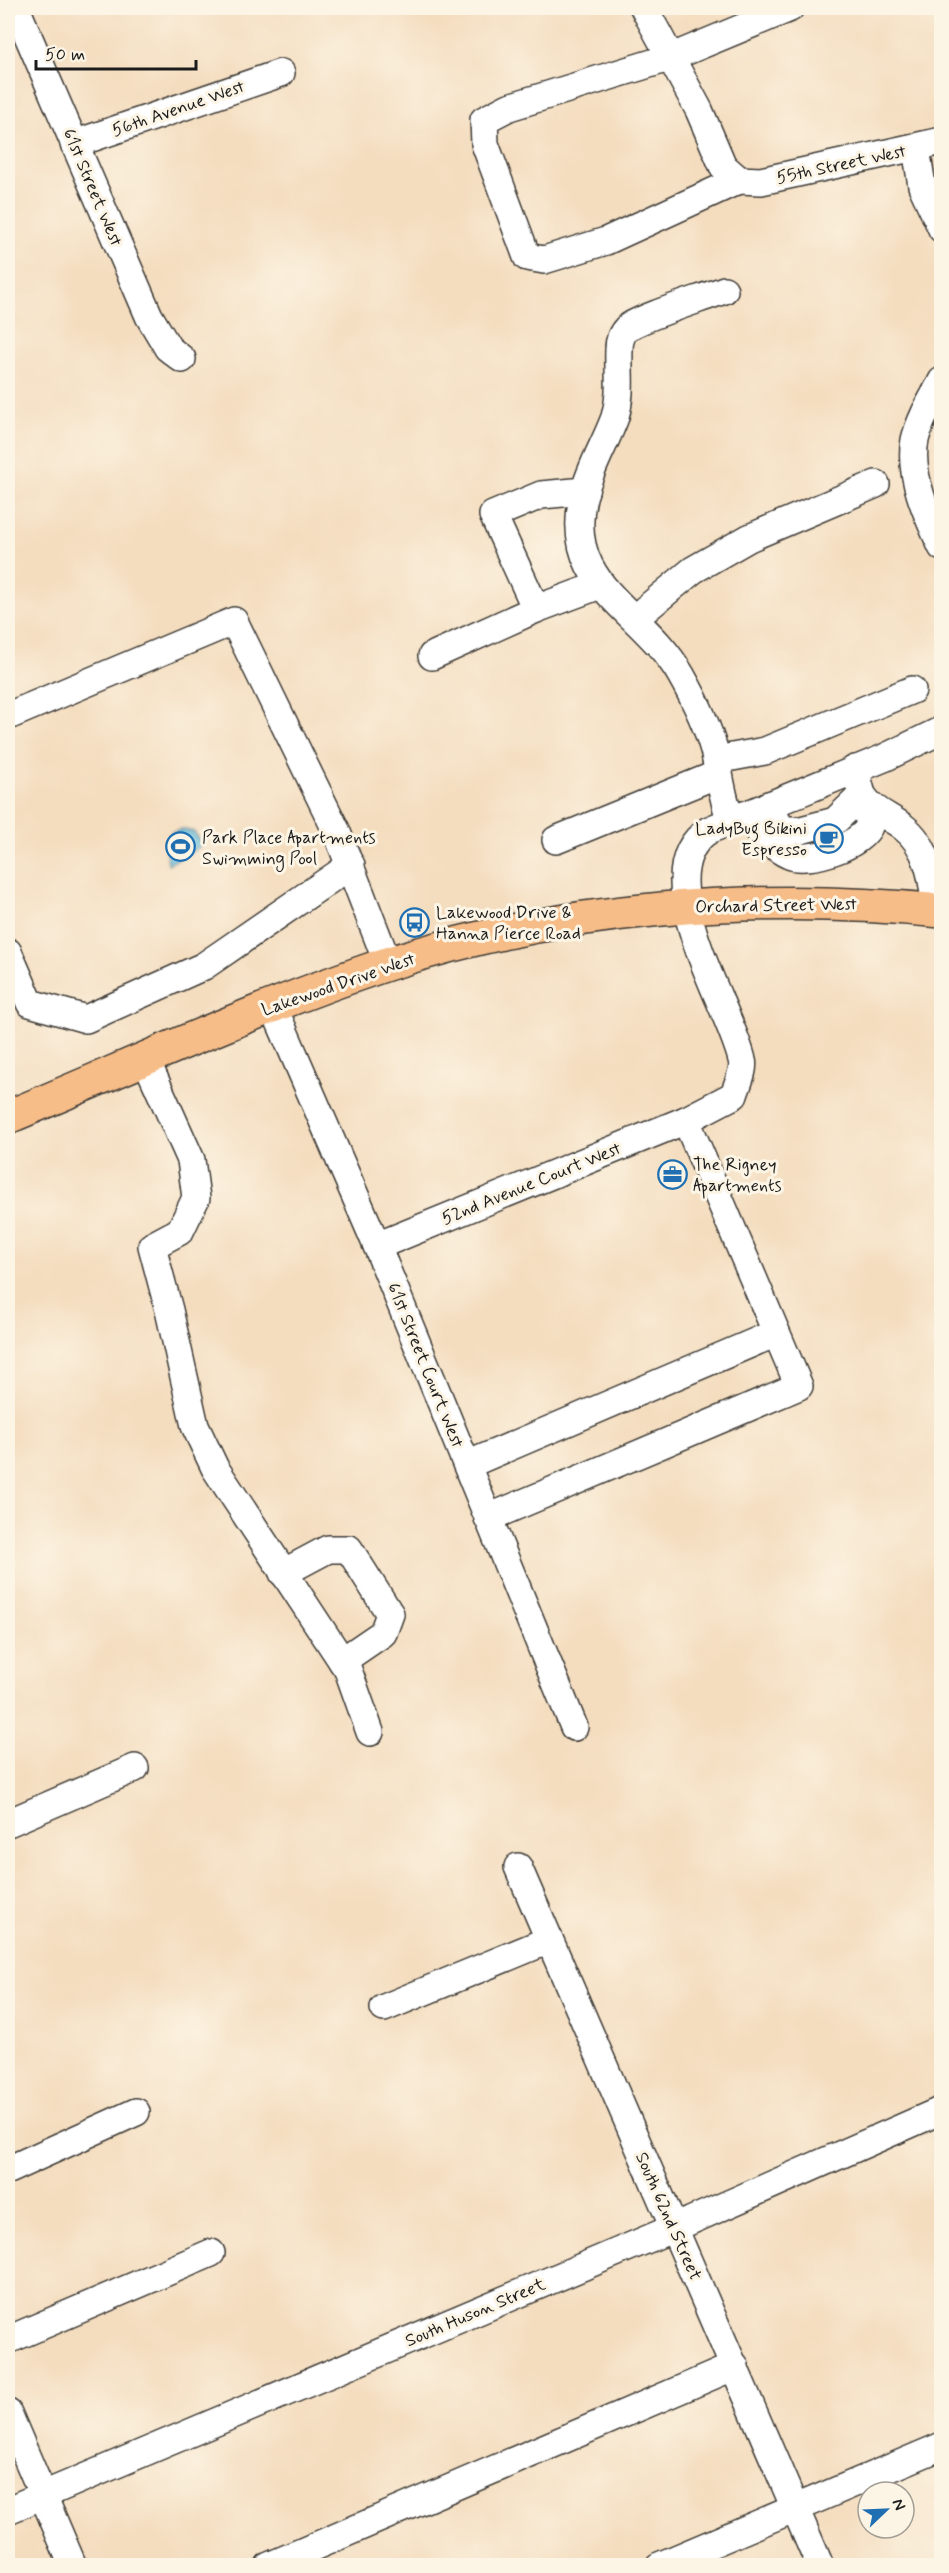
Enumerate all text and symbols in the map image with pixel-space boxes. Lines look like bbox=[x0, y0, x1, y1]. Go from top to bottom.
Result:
scale bar bbox=[36, 33, 196, 71]
text: 50 m bbox=[45, 43, 85, 67]
street label: 56th Avenue West bbox=[109, 75, 248, 143]
street label: 61st Street West bbox=[56, 125, 128, 250]
street label: 55th Street West bbox=[774, 139, 909, 190]
place label: LadyBug Bikini Espresso bbox=[695, 817, 807, 862]
cafe icon: LadyBug Bikini Espresso bbox=[812, 822, 844, 854]
place label: Park Place Apartments Swimming Pool bbox=[202, 826, 376, 872]
sports icon: Park Place Apartments Swimming Pool bbox=[165, 831, 197, 863]
street label: Orchard Street West bbox=[695, 893, 858, 919]
place label: Lakewood Drive & Hanna Pierce Road bbox=[436, 901, 581, 946]
bus stop icon: Lakewood Drive & Hanna Pierce Road bbox=[399, 906, 431, 938]
street label: Lakewood Drive West bbox=[258, 947, 419, 1022]
street label: 52nd Avenue Court West bbox=[438, 1137, 625, 1231]
place label: The Rigney Apartments bbox=[693, 1153, 781, 1199]
office icon: The Rigney Apartments bbox=[656, 1158, 688, 1190]
street label: 61st Street Court West bbox=[381, 1279, 469, 1452]
street label: South 62nd Street bbox=[629, 2148, 707, 2284]
street label: South Huson Street bbox=[402, 2272, 550, 2353]
north arrow bbox=[856, 2480, 916, 2540]
text: N bbox=[887, 2496, 910, 2514]

